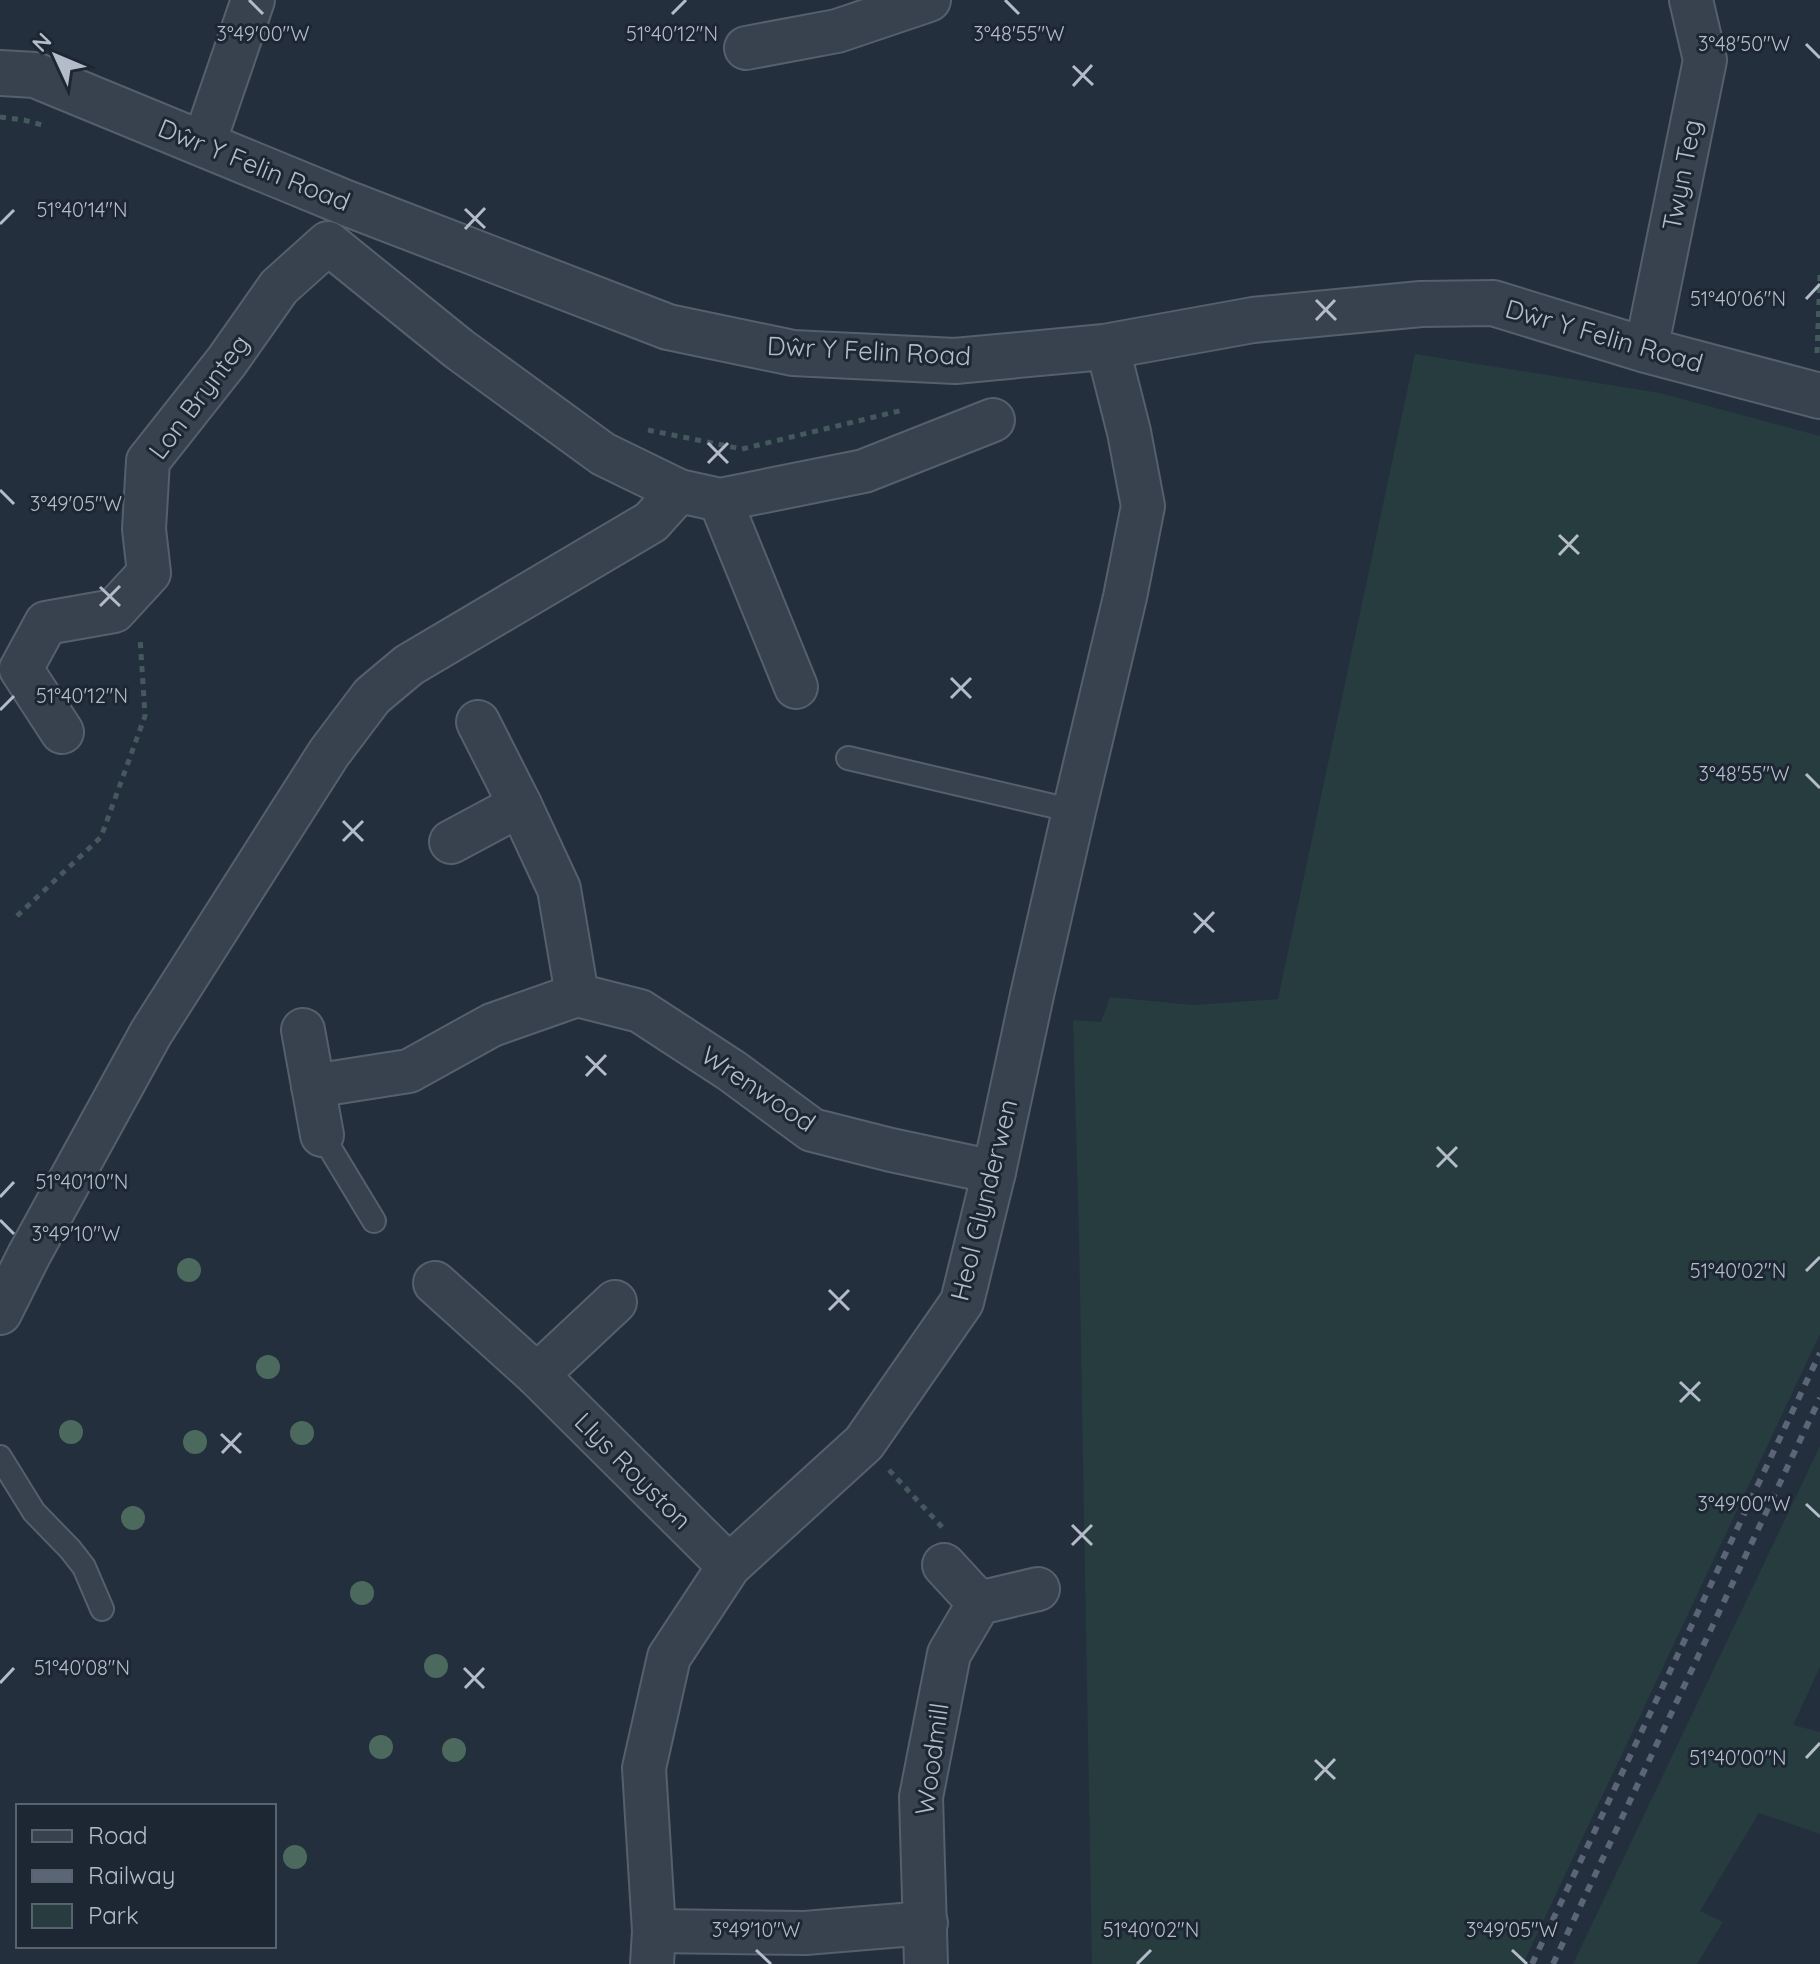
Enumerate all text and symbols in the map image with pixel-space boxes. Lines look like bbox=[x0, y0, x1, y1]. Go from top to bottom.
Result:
north arrow bbox=[16, 16, 96, 96]
text: 3°49'00"W bbox=[216, 21, 310, 46]
text: 51°40'12"N bbox=[626, 21, 718, 46]
text: 3°48'55"W bbox=[973, 21, 1065, 46]
text: N bbox=[26, 27, 57, 58]
text: 3°48'50"W bbox=[1698, 31, 1790, 56]
street label: Dŵr Y Felin Road bbox=[153, 111, 355, 218]
street label: Twyn Teg bbox=[1655, 117, 1708, 233]
text: 51°40'14"N bbox=[36, 197, 128, 222]
text: 51°40'06"N bbox=[1690, 286, 1786, 311]
street label: Dŵr Y Felin Road bbox=[1501, 292, 1707, 380]
street label: Lon Brynteg bbox=[141, 328, 256, 466]
street label: Dŵr Y Felin Road bbox=[766, 329, 972, 372]
text: 3°49'05"W bbox=[30, 491, 122, 516]
text: 51°40'12"N bbox=[36, 683, 128, 708]
text: 3°48'55"W bbox=[1698, 761, 1790, 786]
street label: Wrenwood bbox=[695, 1038, 822, 1139]
street label: Heol Glynderwen bbox=[943, 1096, 1025, 1304]
text: 51°40'10"N bbox=[36, 1169, 128, 1194]
text: 3°49'10"W bbox=[32, 1221, 120, 1246]
text: 51°40'02"N bbox=[1690, 1258, 1786, 1283]
street label: Llys Royston bbox=[568, 1405, 699, 1536]
text: 3°49'00"W bbox=[1697, 1491, 1791, 1516]
text: 51°40'08"N bbox=[34, 1655, 130, 1680]
street label: Woodmill bbox=[907, 1701, 956, 1817]
text: 51°40'00"N bbox=[1689, 1745, 1787, 1770]
legend bbox=[16, 1804, 276, 1948]
text: Road bbox=[88, 1820, 148, 1850]
text: Railway bbox=[88, 1860, 175, 1890]
text: Park bbox=[88, 1900, 139, 1930]
text: 3°49'10"W bbox=[712, 1917, 800, 1942]
text: 51°40'02"N bbox=[1103, 1917, 1199, 1942]
text: 3°49'05"W bbox=[1466, 1917, 1558, 1942]

